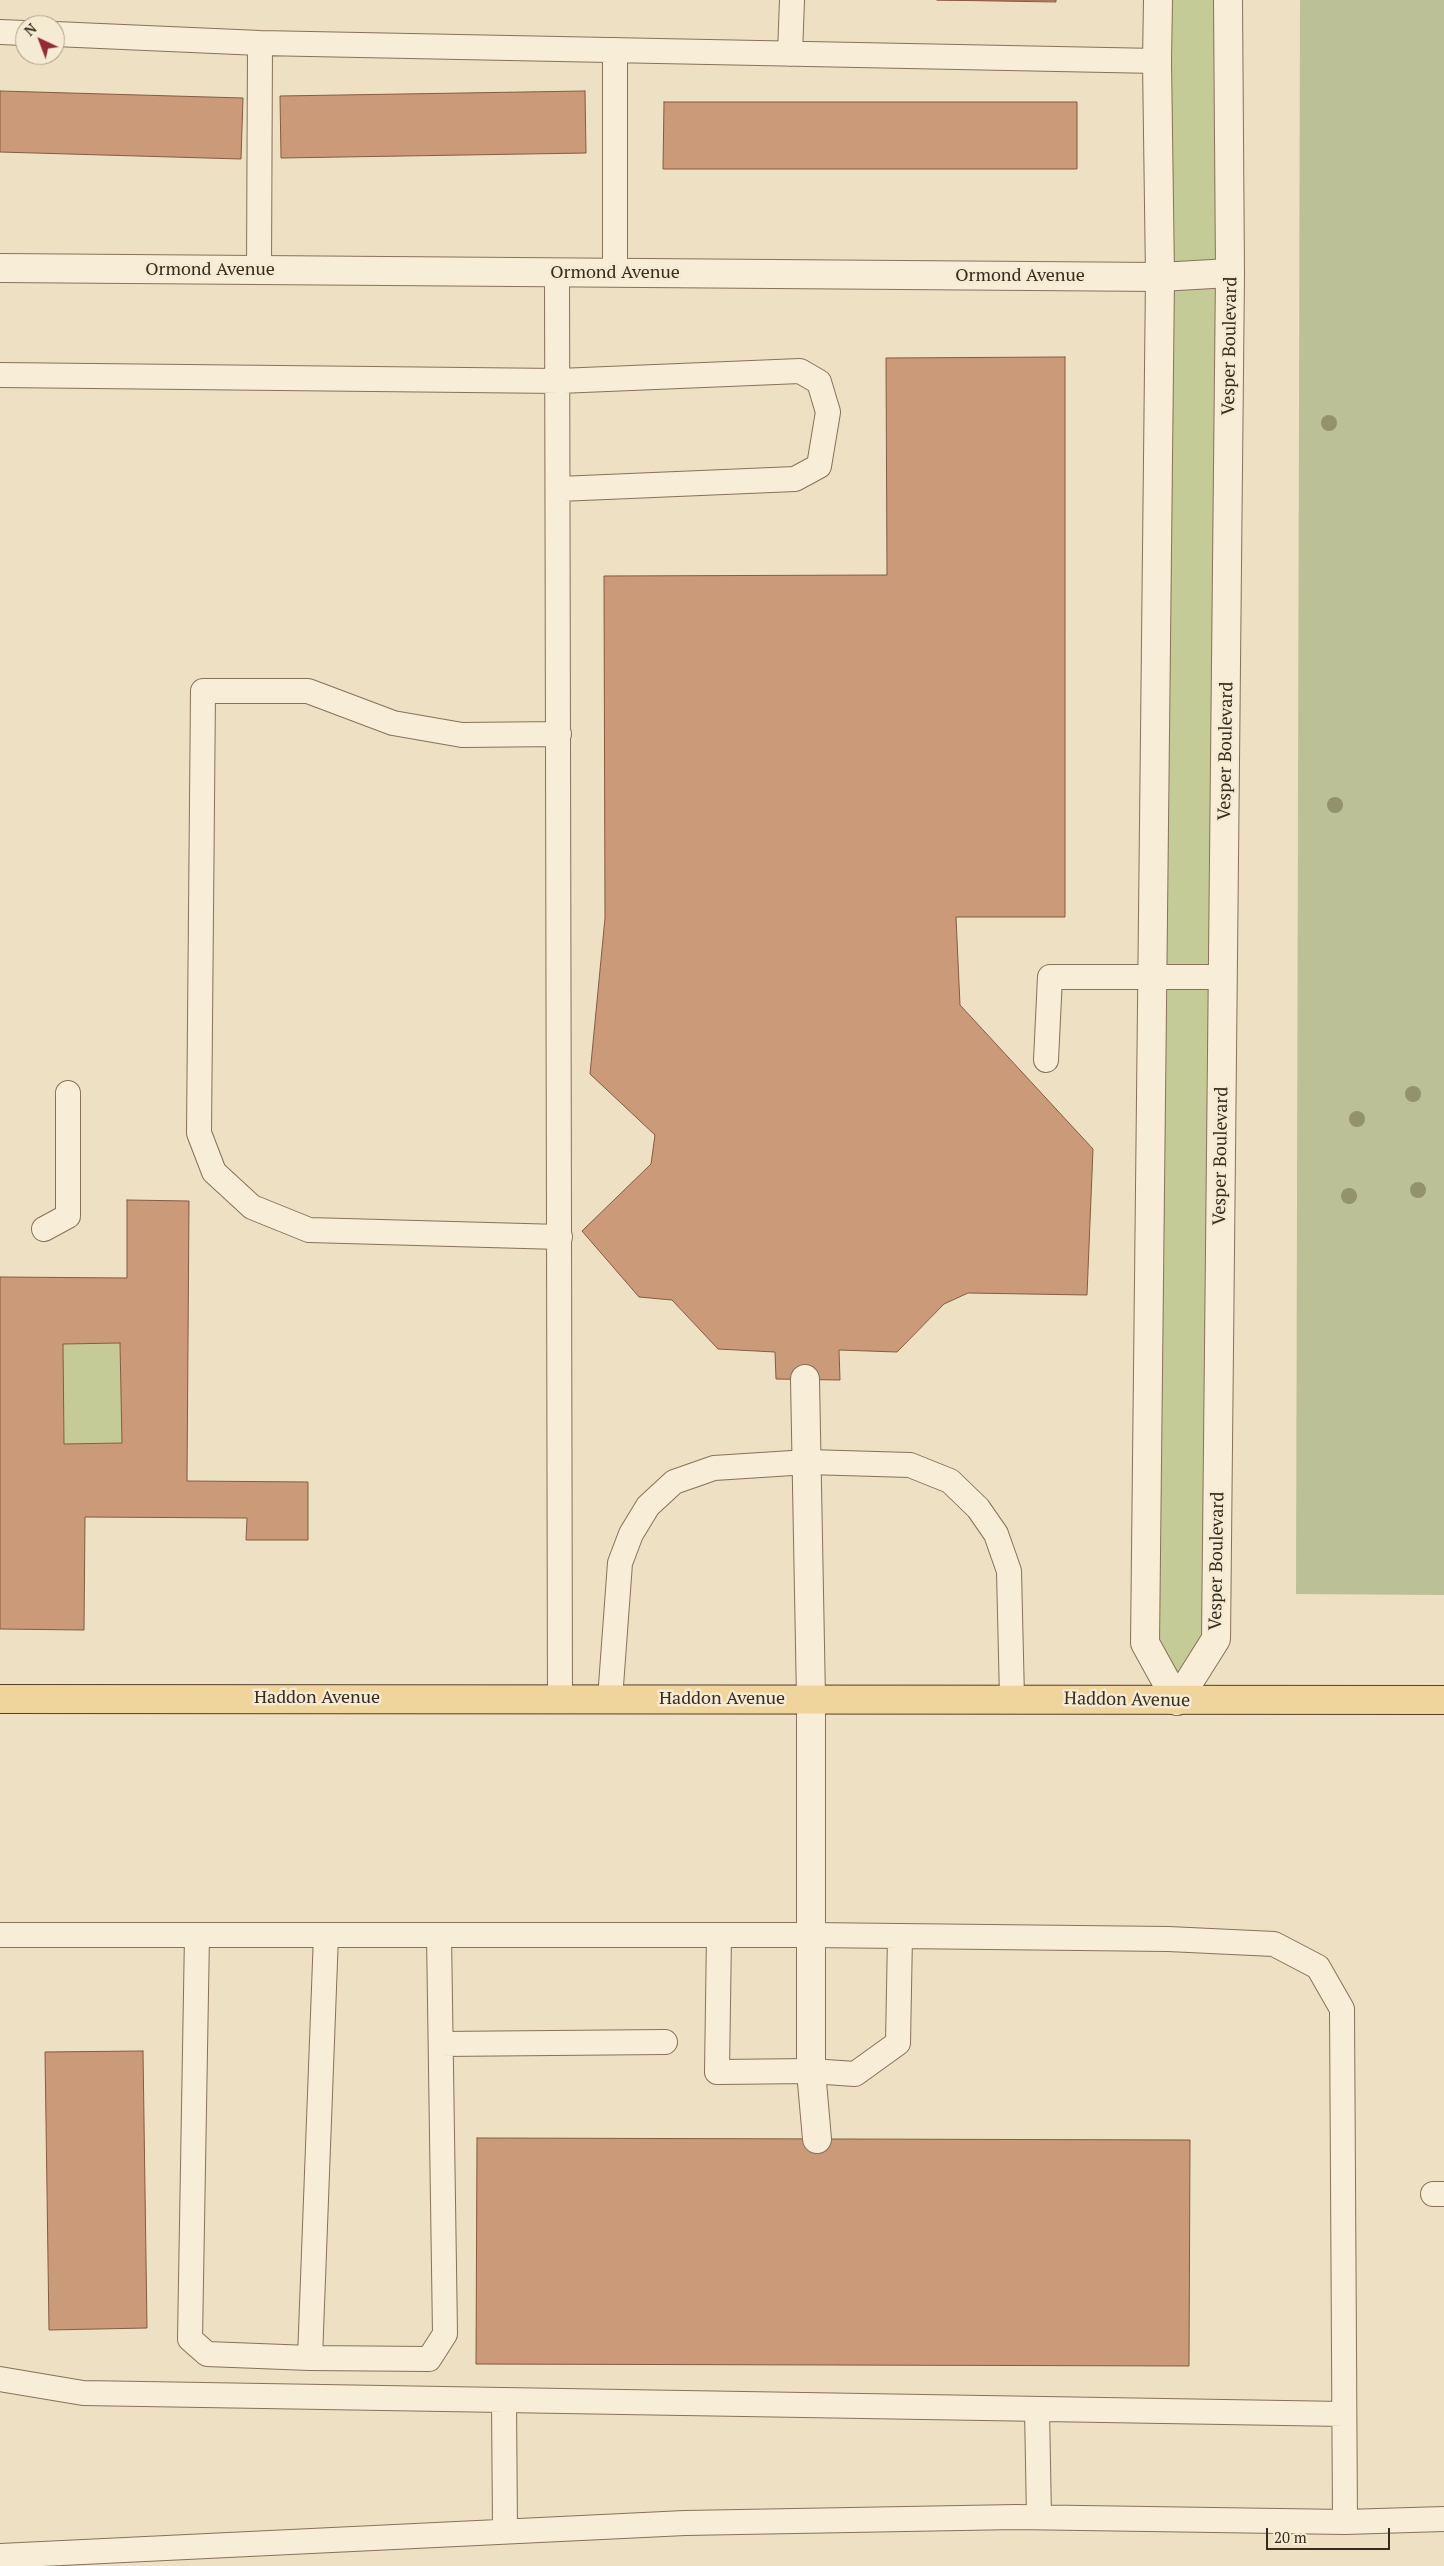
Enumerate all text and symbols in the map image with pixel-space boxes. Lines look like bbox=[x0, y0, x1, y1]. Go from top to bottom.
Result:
north arrow bbox=[15, 15, 65, 65]
text: N bbox=[20, 19, 40, 40]
street label: Ormond Avenue bbox=[145, 259, 275, 281]
street label: Ormond Avenue bbox=[550, 262, 680, 284]
street label: Ormond Avenue bbox=[955, 265, 1085, 287]
street label: Vesper Boulevard bbox=[1218, 276, 1242, 416]
street label: Vesper Boulevard bbox=[1214, 681, 1238, 821]
street label: Vesper Boulevard bbox=[1209, 1086, 1233, 1226]
street label: Vesper Boulevard bbox=[1205, 1491, 1229, 1631]
street label: Haddon Avenue bbox=[254, 1687, 380, 1709]
street label: Haddon Avenue bbox=[659, 1688, 785, 1710]
street label: Haddon Avenue bbox=[1064, 1688, 1190, 1712]
scale bar bbox=[1269, 2518, 1393, 2550]
text: 20 m bbox=[1274, 2527, 1307, 2547]

